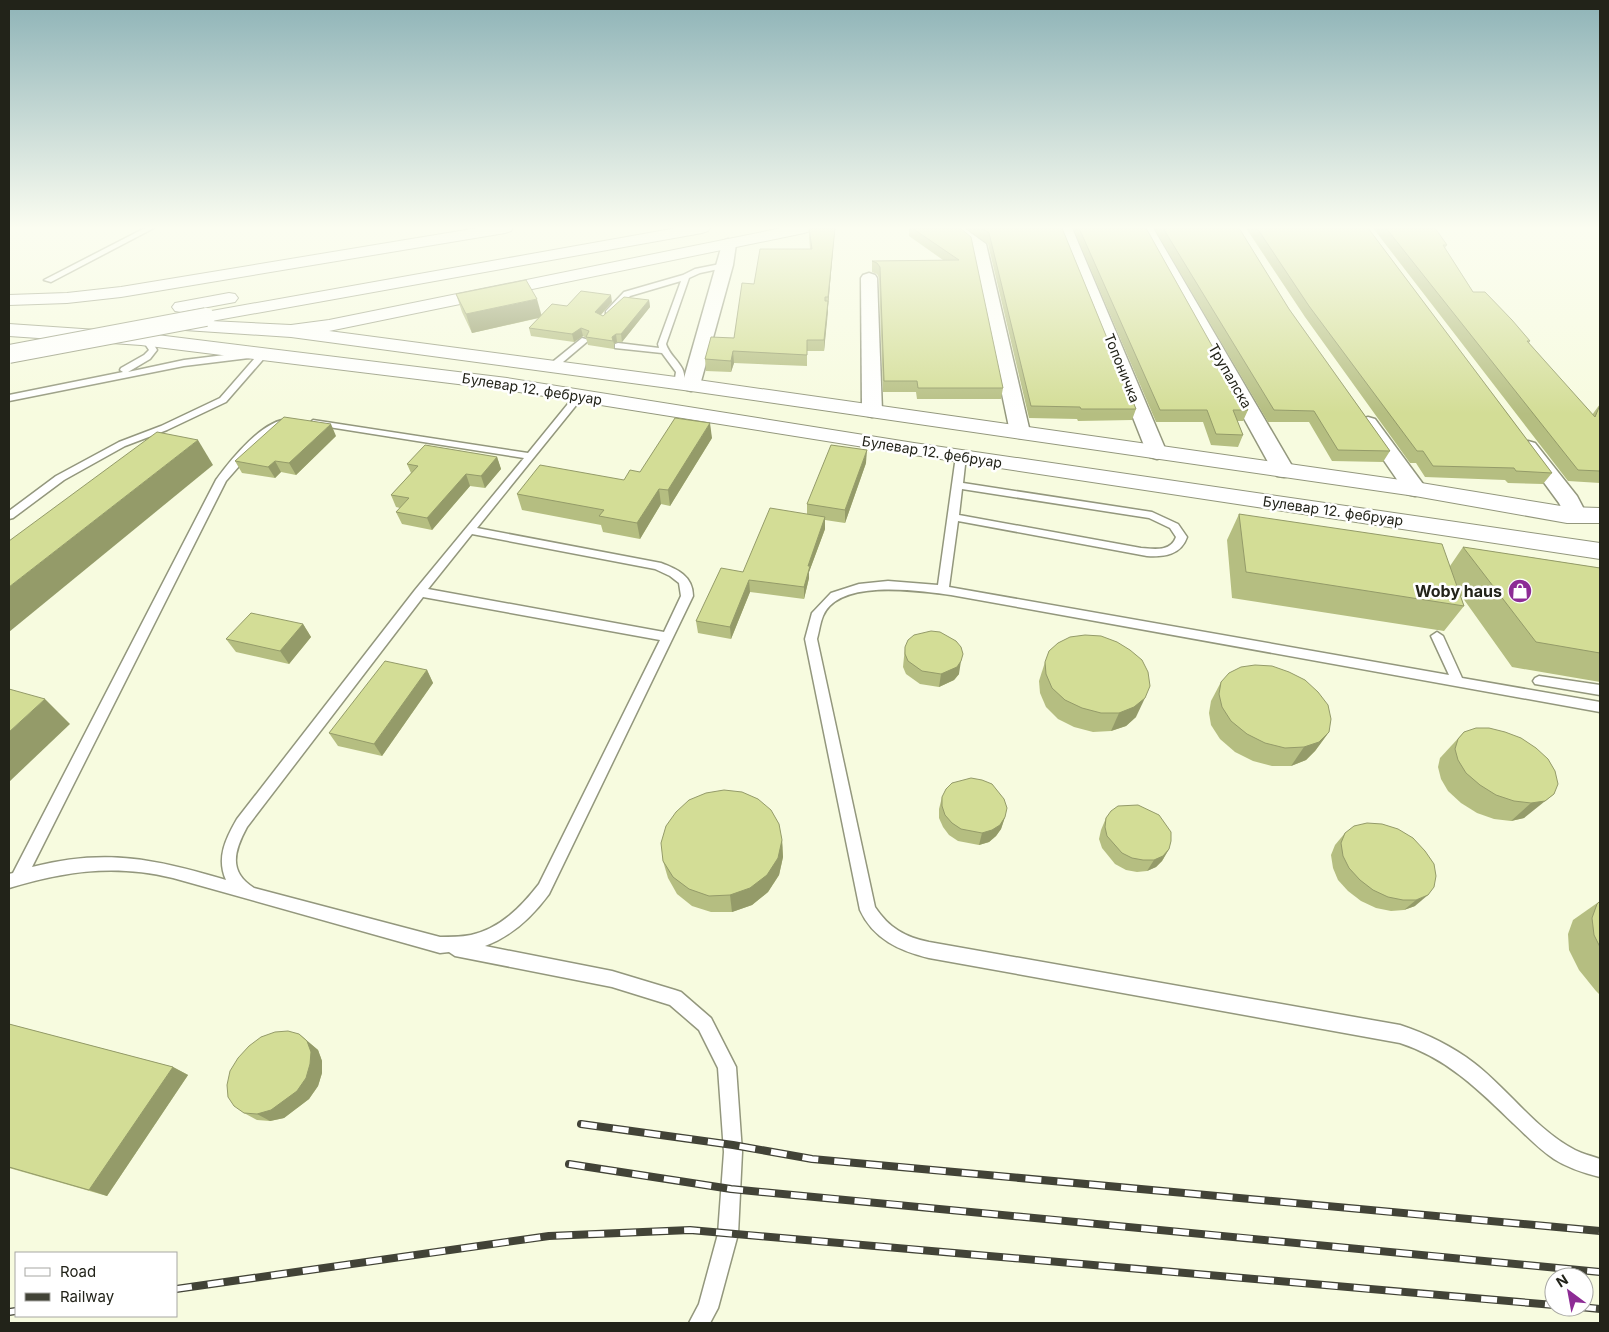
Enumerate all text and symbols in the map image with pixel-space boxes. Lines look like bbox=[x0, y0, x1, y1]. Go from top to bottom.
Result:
street label: Топоничка bbox=[1101, 331, 1144, 405]
street label: Трупалска bbox=[1205, 340, 1256, 411]
street label: Булевар 12. фебруар bbox=[461, 369, 603, 408]
street label: Булевар 12. фебруар bbox=[861, 432, 1003, 471]
street label: Булевар 12. фебруар bbox=[1262, 492, 1404, 529]
shop icon: Woby haus bbox=[1507, 578, 1533, 604]
place label: Woby haus bbox=[1415, 581, 1502, 601]
legend bbox=[15, 1252, 178, 1317]
text: Road bbox=[60, 1262, 96, 1281]
north arrow bbox=[1544, 1267, 1594, 1317]
text: N bbox=[1553, 1271, 1571, 1291]
text: Railway bbox=[60, 1287, 115, 1306]

